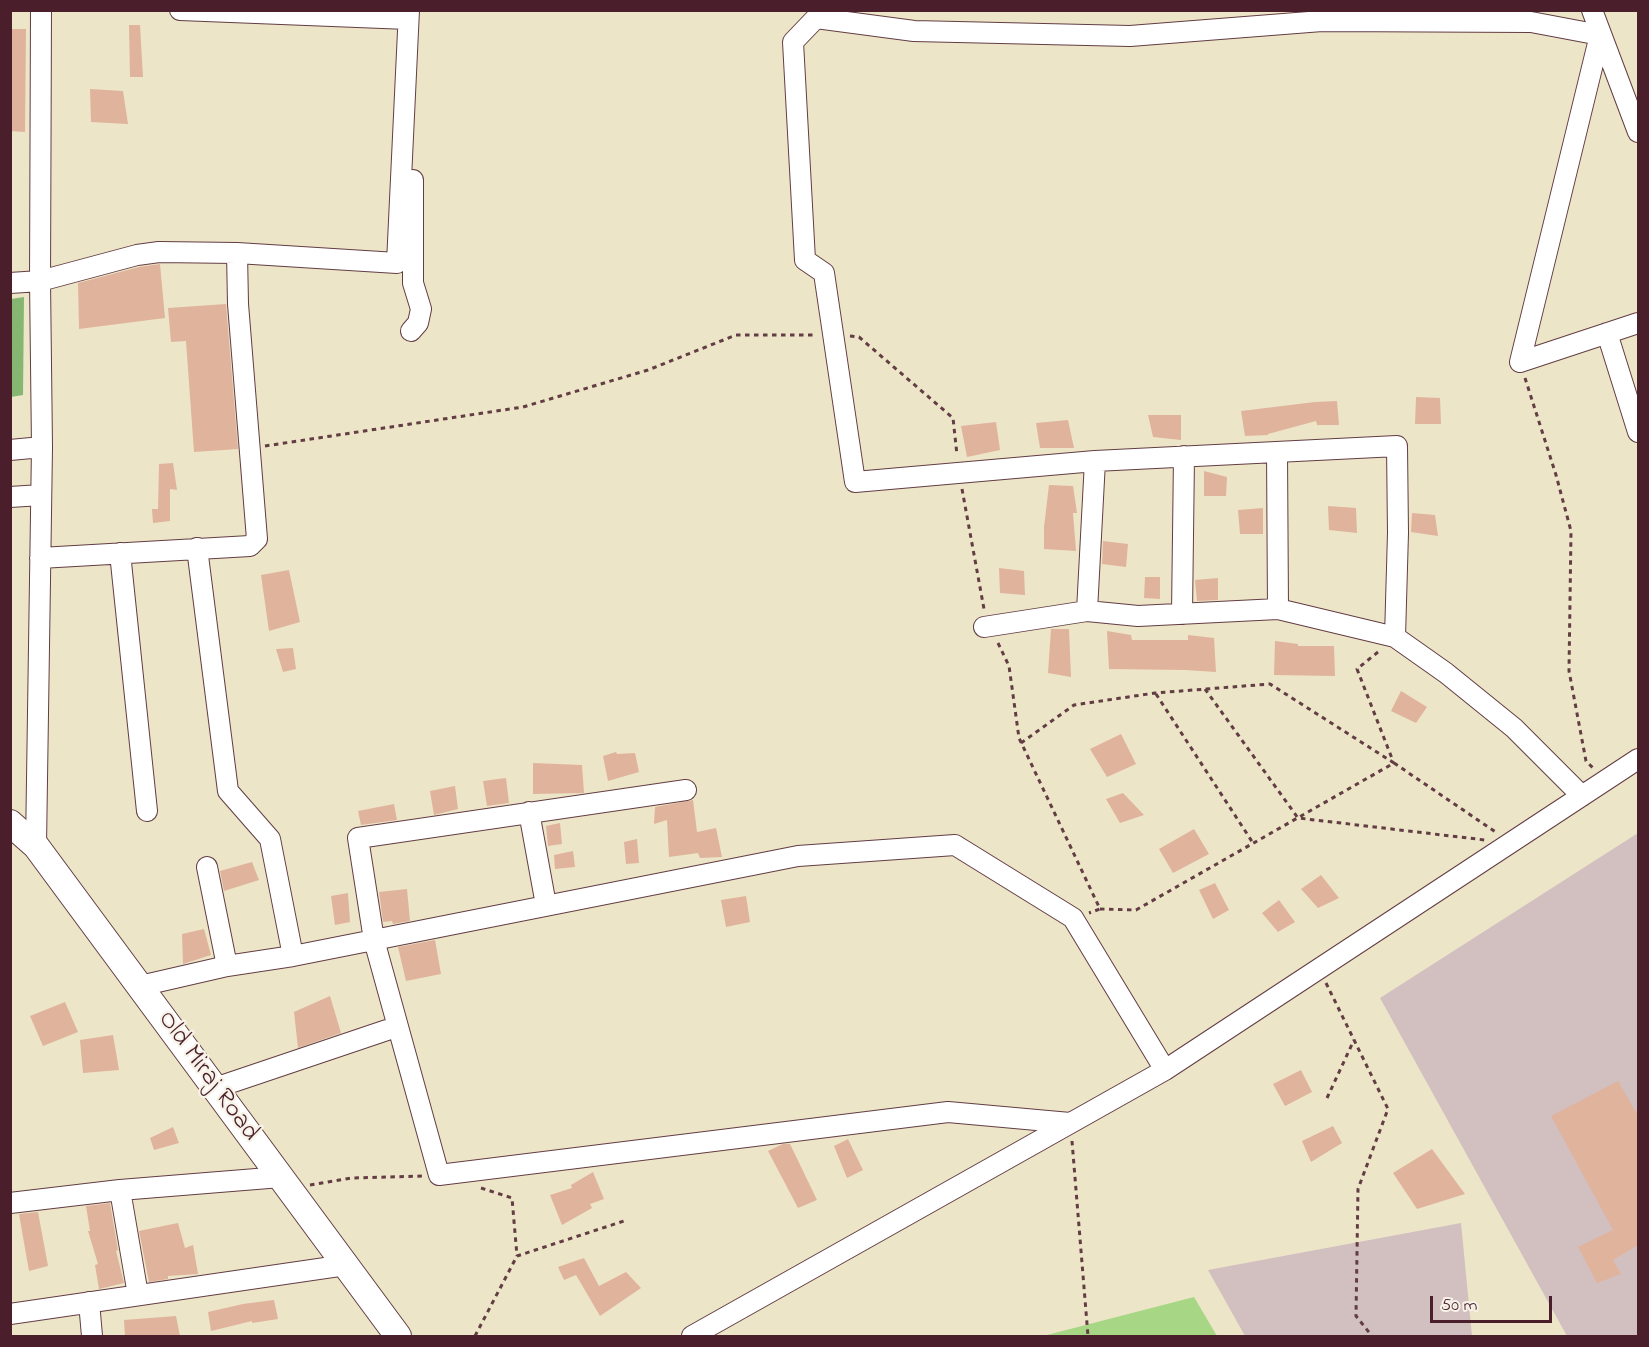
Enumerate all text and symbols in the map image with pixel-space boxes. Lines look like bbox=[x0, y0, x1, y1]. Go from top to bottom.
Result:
street label: Old Miraj Road bbox=[149, 1006, 265, 1148]
scale bar bbox=[1433, 1284, 1554, 1322]
text: 50 m bbox=[1441, 1293, 1478, 1319]

